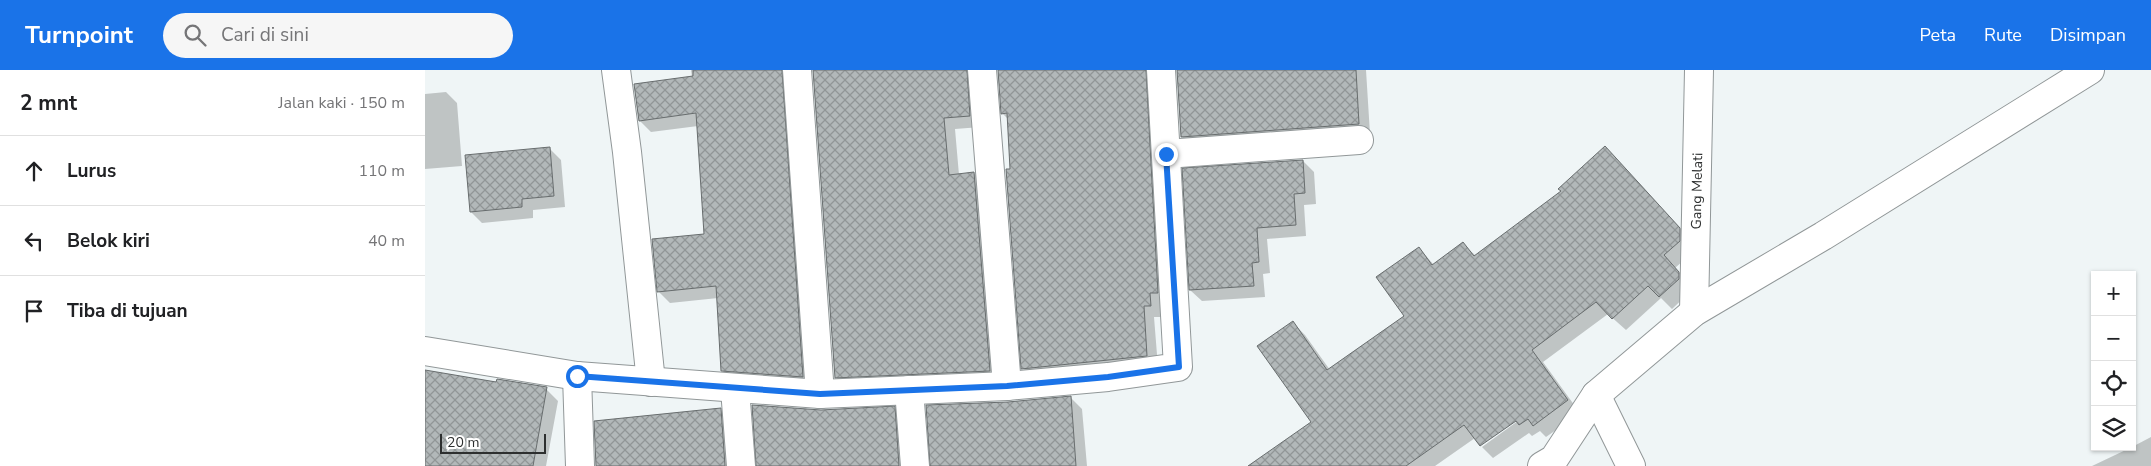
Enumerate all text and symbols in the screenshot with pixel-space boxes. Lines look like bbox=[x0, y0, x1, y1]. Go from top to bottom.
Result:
search box bbox=[163, 13, 513, 58]
text: Turnpoint bbox=[25, 19, 133, 51]
icon: search bbox=[181, 21, 209, 49]
text: Cari di sini bbox=[221, 22, 309, 48]
text: Peta bbox=[1920, 23, 1956, 47]
text: Rute bbox=[1984, 23, 2022, 47]
text: Disimpan bbox=[2050, 23, 2126, 47]
text: 2 mnt bbox=[20, 89, 77, 117]
text: Jalan kaki · 150 m bbox=[278, 92, 405, 114]
route end bbox=[1155, 143, 1178, 166]
street label: Gang Melati bbox=[1686, 153, 1707, 229]
icon: ahead bbox=[20, 157, 48, 185]
text: Lurus bbox=[67, 158, 116, 184]
text: 110 m bbox=[358, 160, 405, 182]
icon: left bbox=[20, 227, 48, 255]
text: Belok kiri bbox=[67, 228, 150, 254]
text: 40 m bbox=[368, 230, 405, 252]
map controls bbox=[2091, 271, 2136, 451]
button: + bbox=[2091, 271, 2136, 316]
icon: arrive bbox=[20, 297, 48, 325]
text: Tiba di tujuan bbox=[67, 298, 188, 324]
button: − bbox=[2091, 316, 2136, 361]
button: locate bbox=[2091, 361, 2136, 406]
route start bbox=[566, 365, 589, 388]
button: layers bbox=[2091, 406, 2136, 451]
scale bar bbox=[440, 431, 546, 454]
text: 20 m bbox=[447, 433, 479, 452]

